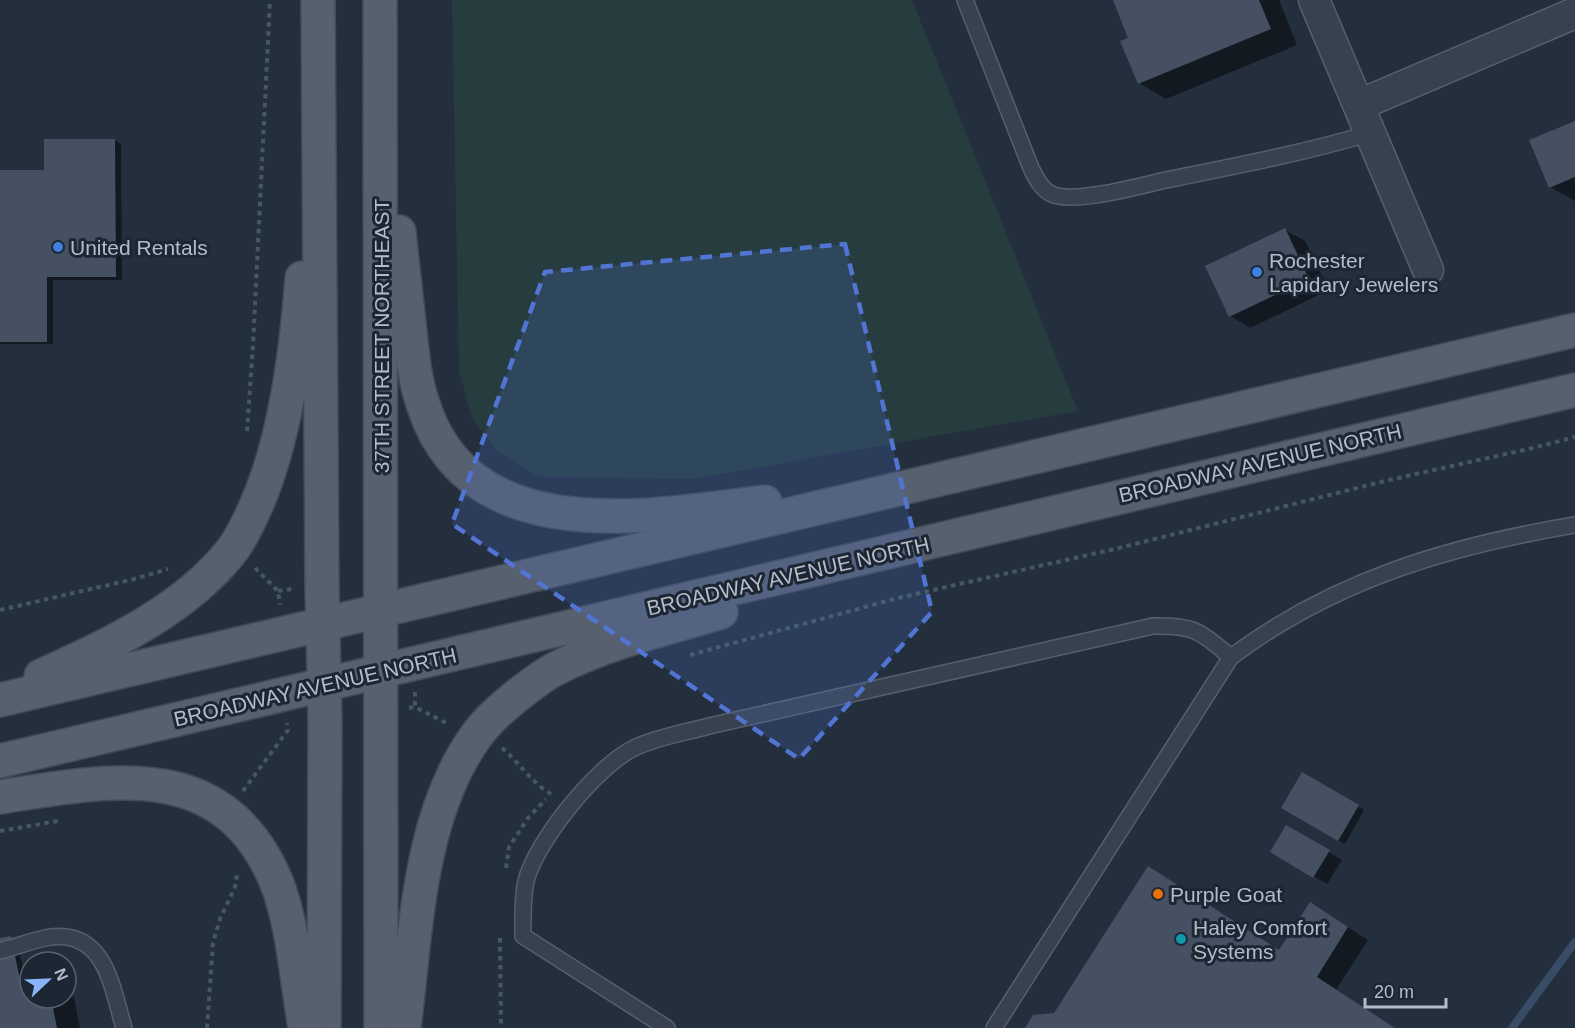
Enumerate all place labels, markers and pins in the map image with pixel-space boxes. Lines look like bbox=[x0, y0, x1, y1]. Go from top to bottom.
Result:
place label: United Rentals bbox=[70, 236, 208, 259]
marker: United Rentals bbox=[51, 240, 65, 254]
place label: Rochester Lapidary Jewelers bbox=[1269, 249, 1438, 296]
marker: Rochester Lapidary Jewelers bbox=[1250, 265, 1264, 279]
place label: Purple Goat bbox=[1170, 883, 1282, 906]
marker: Purple Goat bbox=[1151, 887, 1165, 901]
place label: Haley Comfort Systems bbox=[1193, 916, 1327, 963]
marker: Haley Comfort Systems bbox=[1174, 932, 1188, 946]

